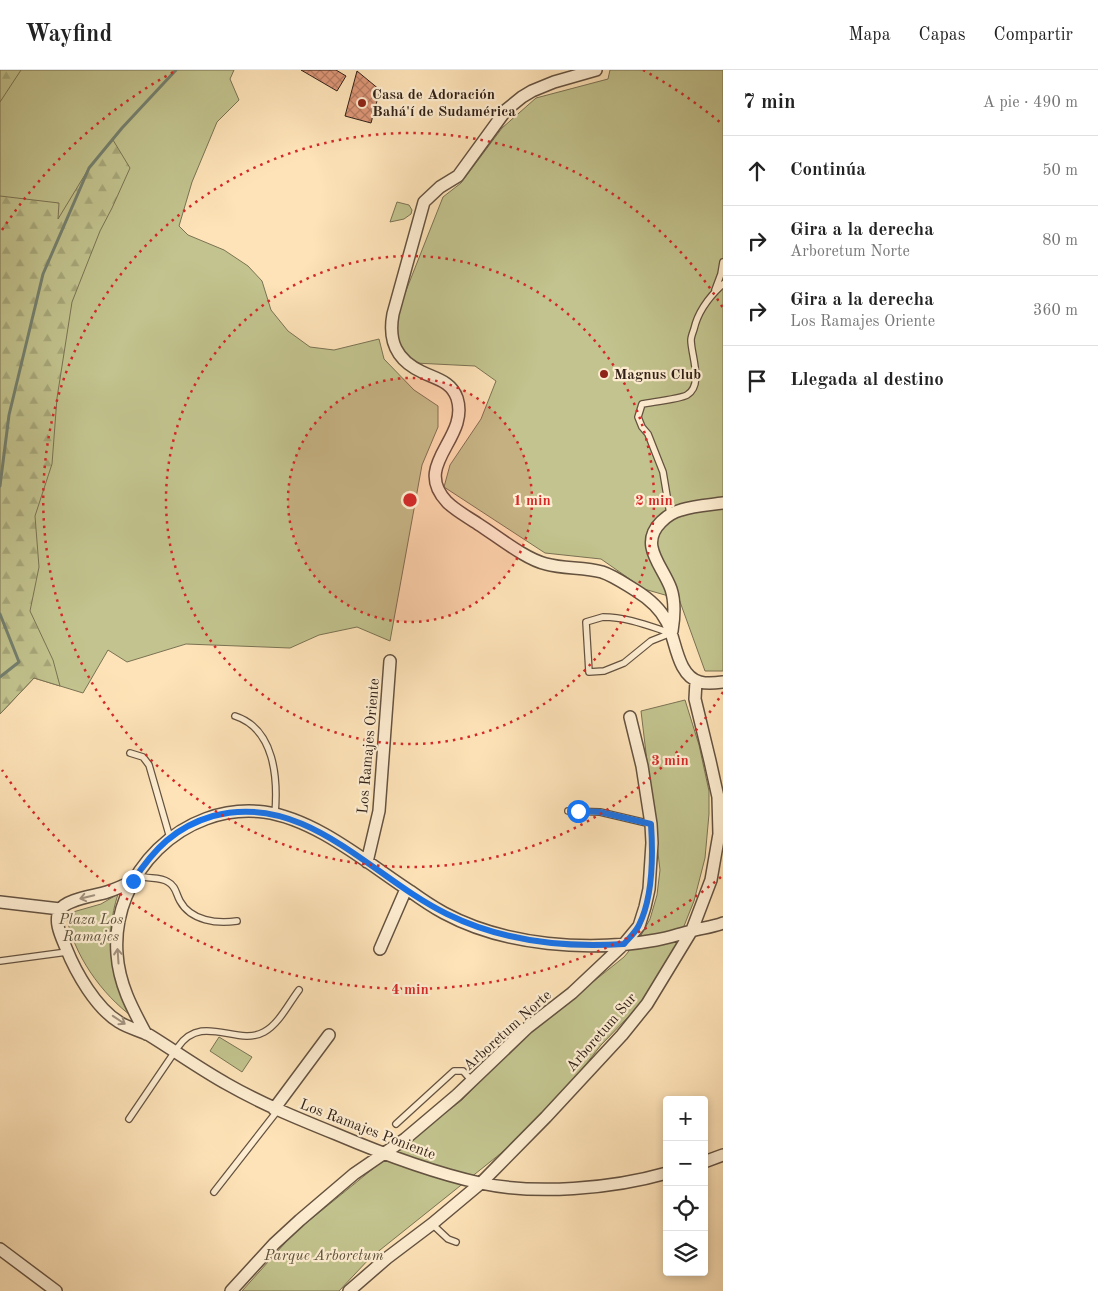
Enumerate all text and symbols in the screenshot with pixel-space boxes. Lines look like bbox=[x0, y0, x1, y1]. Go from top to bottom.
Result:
text: Wayfind bbox=[25, 23, 112, 47]
text: Mapa bbox=[848, 26, 891, 44]
text: Capas bbox=[919, 26, 966, 44]
text: Compartir bbox=[994, 26, 1073, 44]
place label: Casa de Adoración Bahá'í de Sudamérica bbox=[372, 88, 516, 120]
text: 7 min bbox=[743, 92, 796, 113]
text: A pie · 490 m bbox=[983, 95, 1078, 111]
marker: Casa de Adoración Bahá'í de Sudamérica bbox=[356, 97, 368, 109]
icon: ahead bbox=[743, 157, 771, 185]
text: Continúa bbox=[790, 161, 866, 180]
text: 50 m bbox=[1042, 163, 1078, 179]
text: Gira a la derecha bbox=[790, 221, 934, 240]
icon: right bbox=[743, 227, 771, 255]
text: 80 m bbox=[1042, 233, 1078, 249]
text: Arboretum Norte bbox=[790, 244, 910, 260]
text: Gira a la derecha bbox=[790, 291, 934, 310]
icon: right bbox=[743, 297, 771, 325]
text: 360 m bbox=[1033, 303, 1078, 319]
text: Los Ramajes Oriente bbox=[790, 314, 935, 330]
icon: arrive bbox=[743, 367, 771, 395]
marker: Magnus Club bbox=[598, 368, 610, 380]
place label: Magnus Club bbox=[614, 368, 701, 383]
text: Llegada al destino bbox=[790, 371, 944, 390]
centre of rings bbox=[401, 491, 419, 509]
text: 1 min bbox=[513, 494, 551, 509]
text: 2 min bbox=[635, 494, 673, 509]
street label: Los Ramajes Oriente bbox=[356, 678, 383, 814]
text: 3 min bbox=[651, 754, 689, 769]
route start bbox=[567, 800, 590, 823]
route end bbox=[122, 870, 145, 893]
one-way arrow bbox=[80, 893, 96, 903]
park label: Plaza Los Ramajes bbox=[58, 913, 123, 945]
one-way arrow bbox=[113, 948, 122, 964]
text: 4 min bbox=[391, 983, 429, 998]
street label: Arboretum Norte bbox=[461, 988, 555, 1074]
street label: Arboretum Sur bbox=[564, 991, 640, 1075]
one-way arrow bbox=[112, 1015, 126, 1026]
map controls bbox=[663, 1096, 708, 1276]
button: + bbox=[663, 1096, 708, 1141]
street label: Los Ramajes Poniente bbox=[297, 1098, 438, 1163]
button: − bbox=[663, 1141, 708, 1186]
button: locate bbox=[663, 1186, 708, 1231]
button: layers bbox=[663, 1231, 708, 1276]
park label: Parque Arboretum bbox=[263, 1249, 384, 1264]

